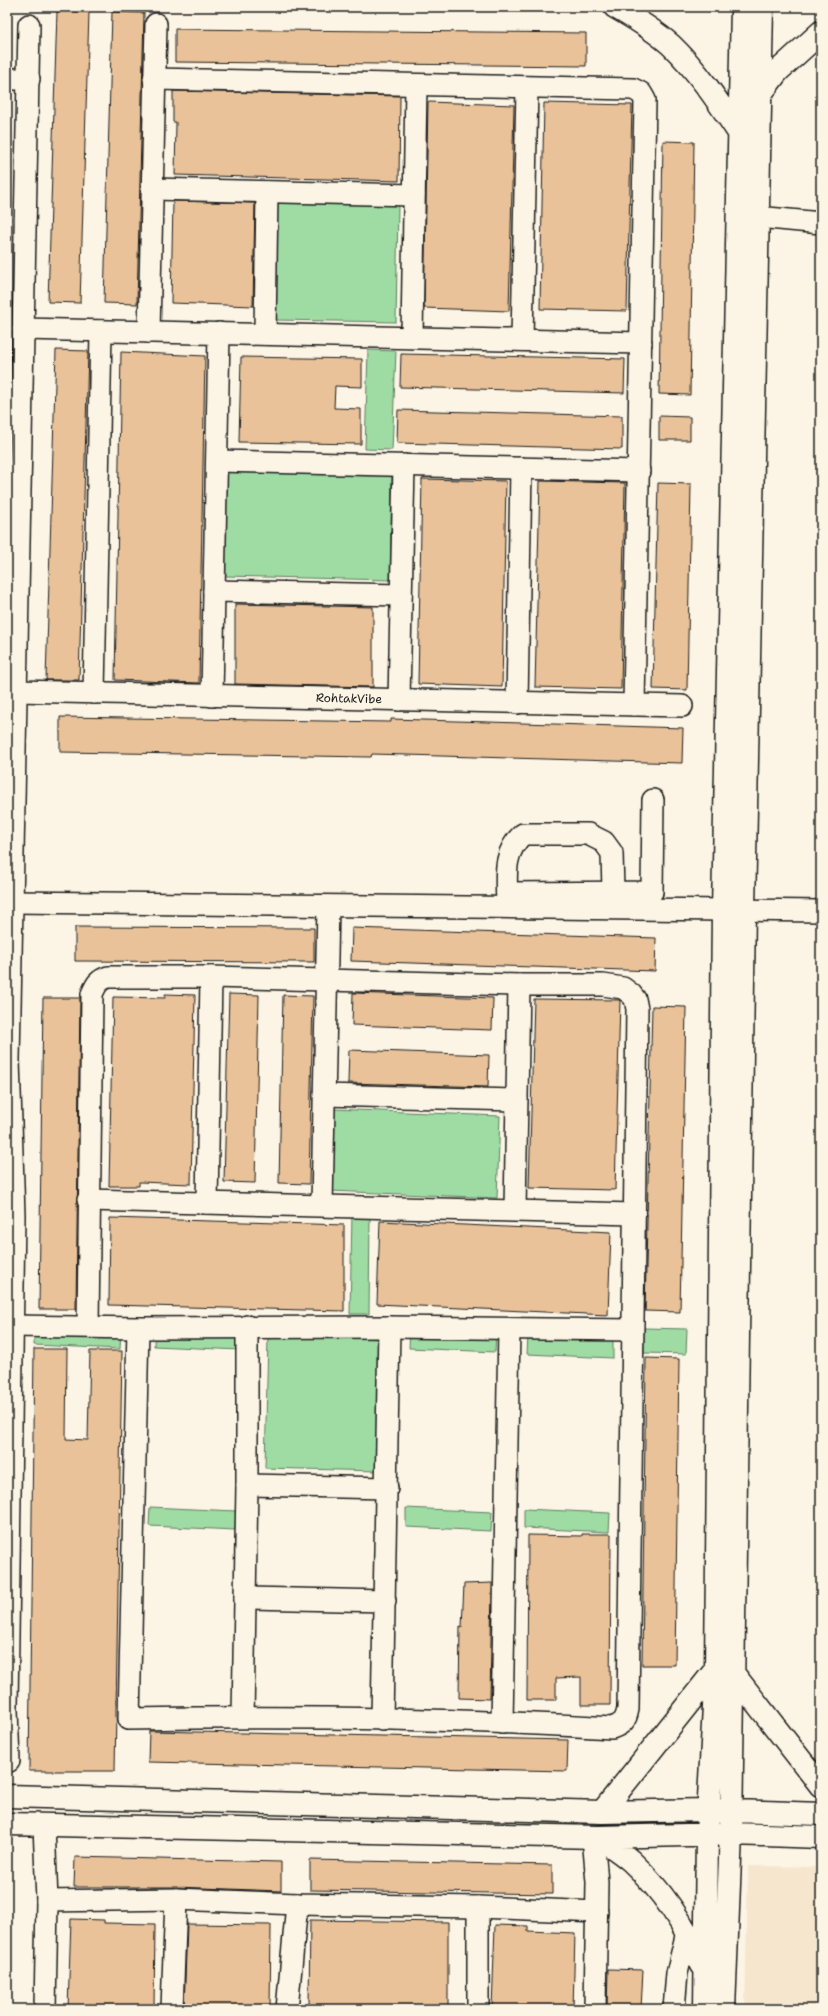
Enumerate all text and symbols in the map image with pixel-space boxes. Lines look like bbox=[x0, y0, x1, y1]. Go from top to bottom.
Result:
street label: RohtakVibe bbox=[316, 690, 382, 707]

